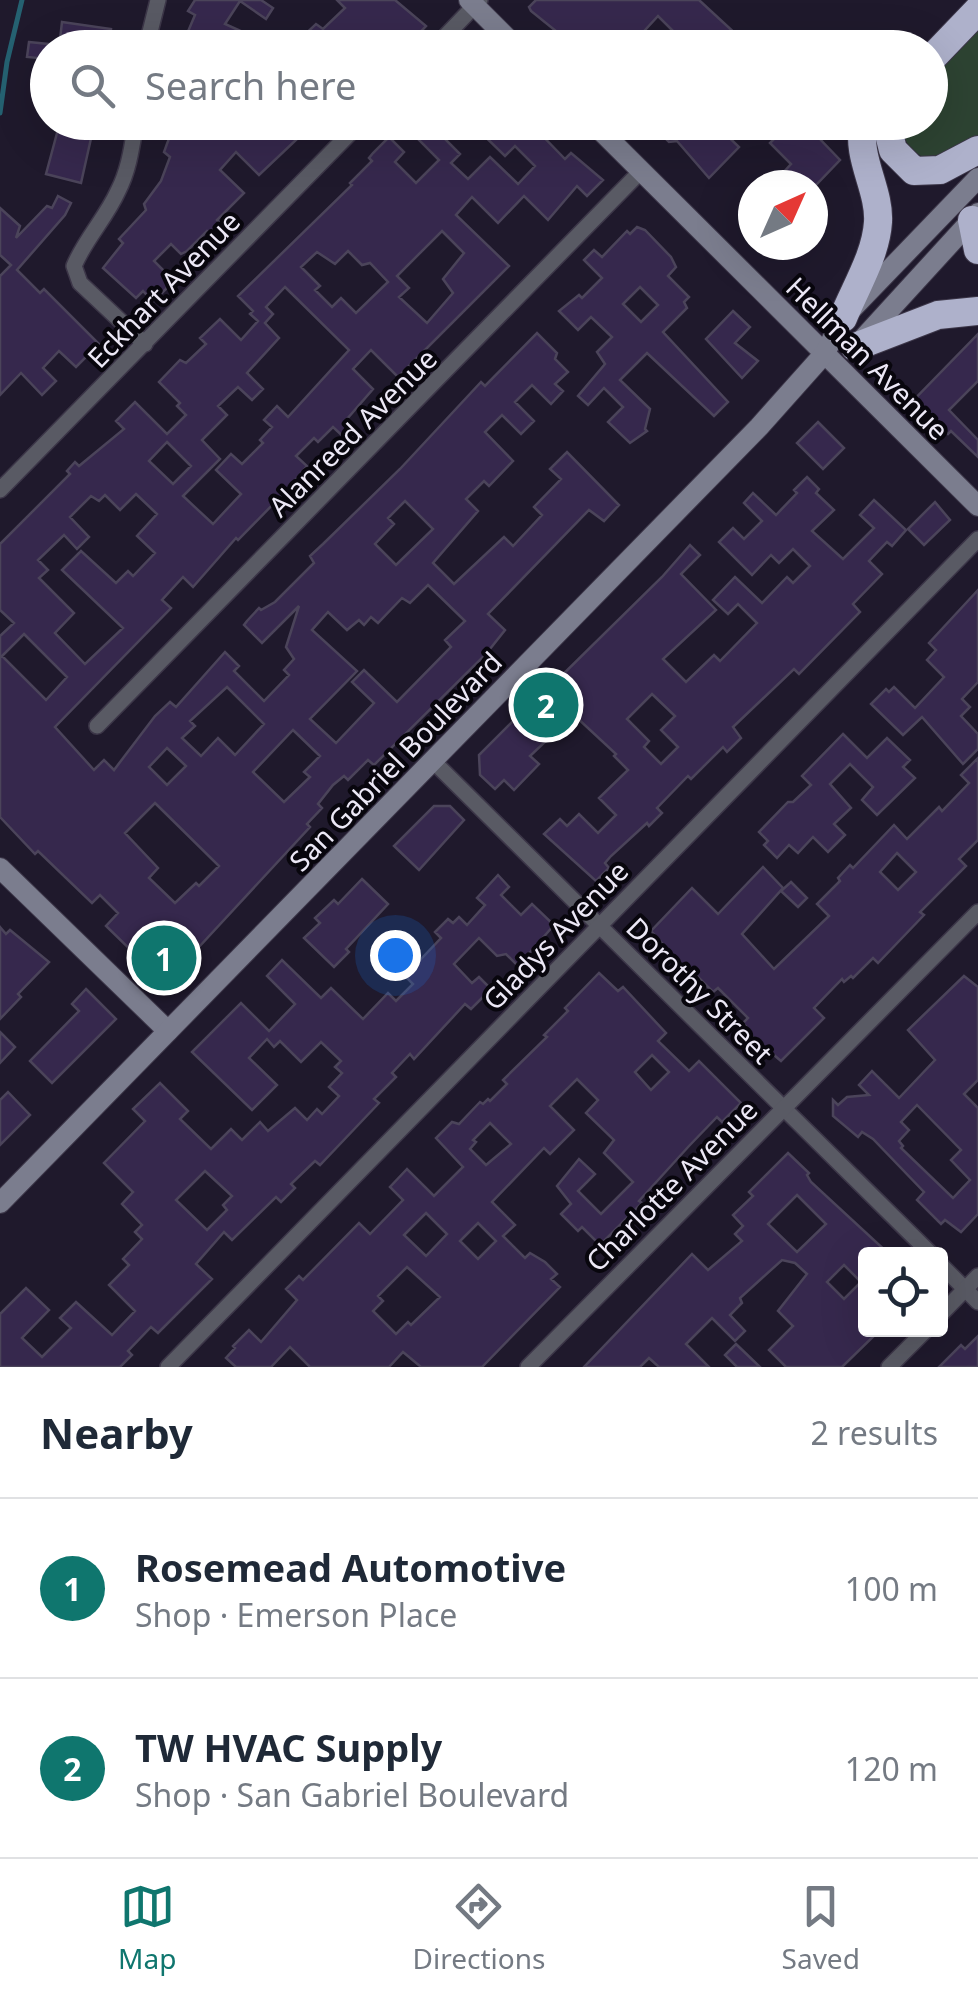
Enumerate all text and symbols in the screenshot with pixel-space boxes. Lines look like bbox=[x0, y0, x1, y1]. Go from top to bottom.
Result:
search box bbox=[30, 30, 948, 140]
icon: search bbox=[65, 58, 120, 113]
text: Search here bbox=[145, 59, 356, 111]
north arrow bbox=[738, 170, 828, 260]
street label: Eckhart Avenue bbox=[78, 202, 248, 376]
street label: Hellman Avenue bbox=[778, 268, 958, 448]
street label: Alanreed Avenue bbox=[260, 340, 444, 524]
street label: San Gabriel Boulevard bbox=[280, 643, 510, 879]
pin: 2 bbox=[514, 668, 578, 742]
street label: Gladys Avenue bbox=[474, 852, 636, 1018]
street label: Dorothy Street bbox=[619, 909, 781, 1071]
pin: 1 bbox=[132, 920, 196, 996]
your location bbox=[370, 930, 421, 981]
street label: Charlotte Avenue bbox=[577, 1091, 765, 1279]
map controls bbox=[858, 1247, 948, 1337]
button: locate bbox=[858, 1247, 948, 1337]
text: Nearby bbox=[40, 1404, 193, 1461]
text: 2 results bbox=[811, 1411, 938, 1454]
text: Rosemead Automotive bbox=[135, 1541, 566, 1593]
text: 1 bbox=[63, 1567, 82, 1610]
text: 100 m bbox=[845, 1567, 938, 1610]
text: Shop · Emerson Place bbox=[135, 1593, 457, 1636]
text: TW HVAC Supply bbox=[135, 1721, 442, 1773]
text: 2 bbox=[63, 1747, 82, 1790]
text: 120 m bbox=[845, 1747, 938, 1790]
text: Shop · San Gabriel Boulevard bbox=[135, 1773, 569, 1816]
tab: Map bbox=[118, 1879, 176, 1977]
tab: Directions bbox=[413, 1879, 545, 1977]
tab: Saved bbox=[782, 1879, 860, 1977]

